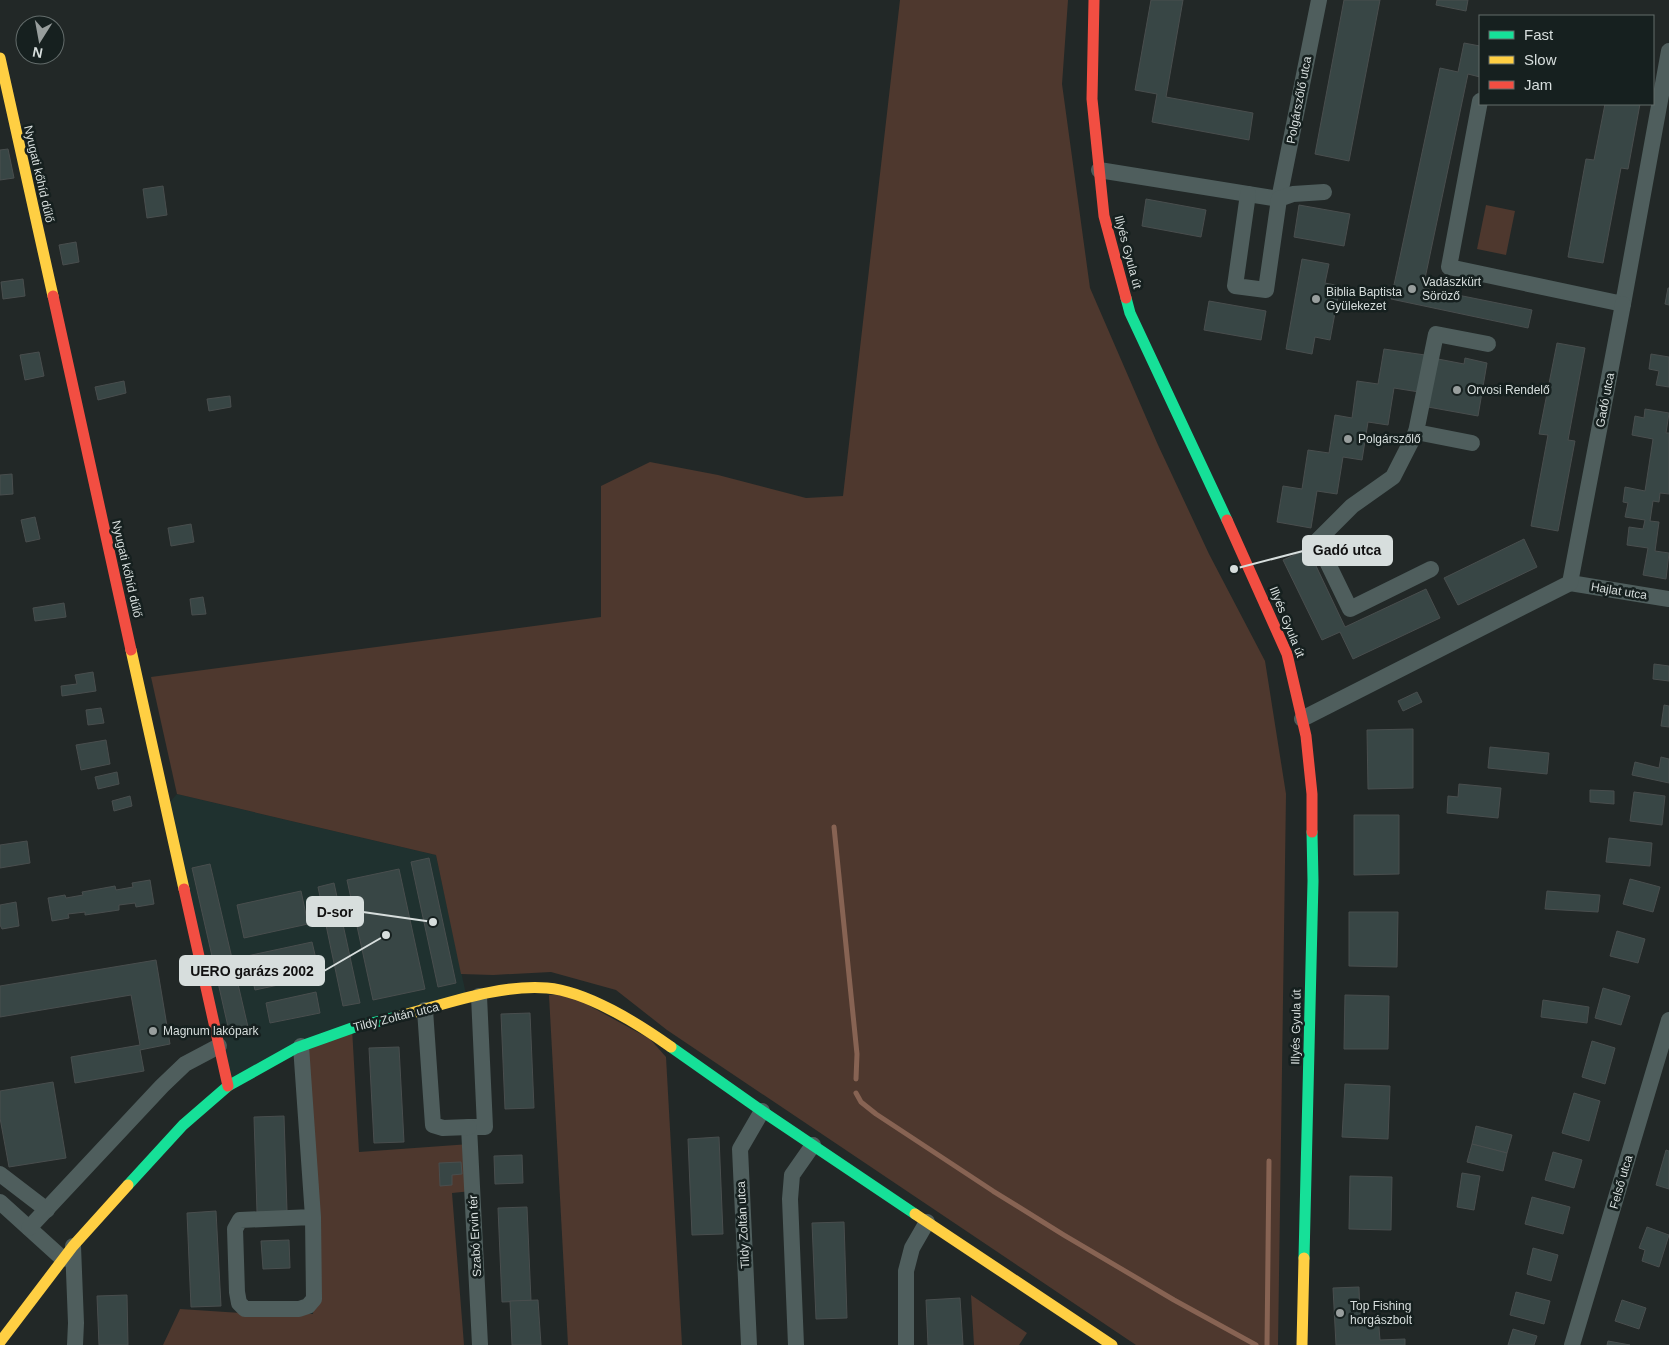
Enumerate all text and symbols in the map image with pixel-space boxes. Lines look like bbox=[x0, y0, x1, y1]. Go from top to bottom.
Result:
north arrow bbox=[15, 15, 65, 65]
legend bbox=[1479, 15, 1654, 105]
text: Fast bbox=[1524, 26, 1554, 43]
text: N bbox=[31, 44, 44, 62]
text: Slow bbox=[1524, 51, 1557, 68]
street label: Polgárszőlő utca bbox=[1284, 55, 1314, 145]
text: Jam bbox=[1524, 76, 1552, 93]
street label: Nyugati kőhíd dűlő bbox=[21, 124, 57, 224]
street label: Illyés Gyula út bbox=[1111, 214, 1145, 291]
place label: Vadászkürt Söröző bbox=[1422, 275, 1482, 303]
marker: Vadászkürt Söröző bbox=[1406, 283, 1418, 295]
place label: Biblia Baptista Gyülekezet bbox=[1326, 285, 1402, 313]
marker: Biblia Baptista Gyülekezet bbox=[1310, 293, 1322, 305]
street label: Gadó utca bbox=[1593, 371, 1617, 429]
place label: Orvosi Rendelő bbox=[1467, 383, 1550, 397]
marker: Orvosi Rendelő bbox=[1451, 384, 1463, 396]
place label: Polgárszőlő bbox=[1358, 432, 1421, 446]
marker: Polgárszőlő bbox=[1342, 433, 1354, 445]
street label: Nyugati kőhíd dűlő bbox=[109, 519, 145, 619]
callout: Gadó utca bbox=[1303, 536, 1392, 565]
text: Gadó utca bbox=[1313, 542, 1381, 558]
street label: Hajlat utca bbox=[1590, 580, 1648, 602]
street label: Illyés Gyula út bbox=[1266, 584, 1308, 660]
callout: D-sor bbox=[307, 897, 363, 926]
text: D-sor bbox=[317, 904, 354, 920]
callout: UERO garázs 2002 bbox=[180, 956, 324, 985]
text: UERO garázs 2002 bbox=[190, 963, 314, 979]
street label: Illyés Gyula út bbox=[1288, 989, 1304, 1065]
street label: Tildy Zoltán utca bbox=[352, 1000, 441, 1034]
place label: Magnum lakópark bbox=[163, 1024, 259, 1038]
marker: Magnum lakópark bbox=[147, 1025, 159, 1037]
street label: Felső utca bbox=[1607, 1153, 1635, 1211]
street label: Tildy Zoltán utca bbox=[734, 1181, 752, 1269]
street label: Szabó Ervin tér bbox=[466, 1195, 484, 1277]
place label: Top Fishing horgászbolt bbox=[1350, 1299, 1413, 1327]
marker: Top Fishing horgászbolt bbox=[1334, 1307, 1346, 1319]

